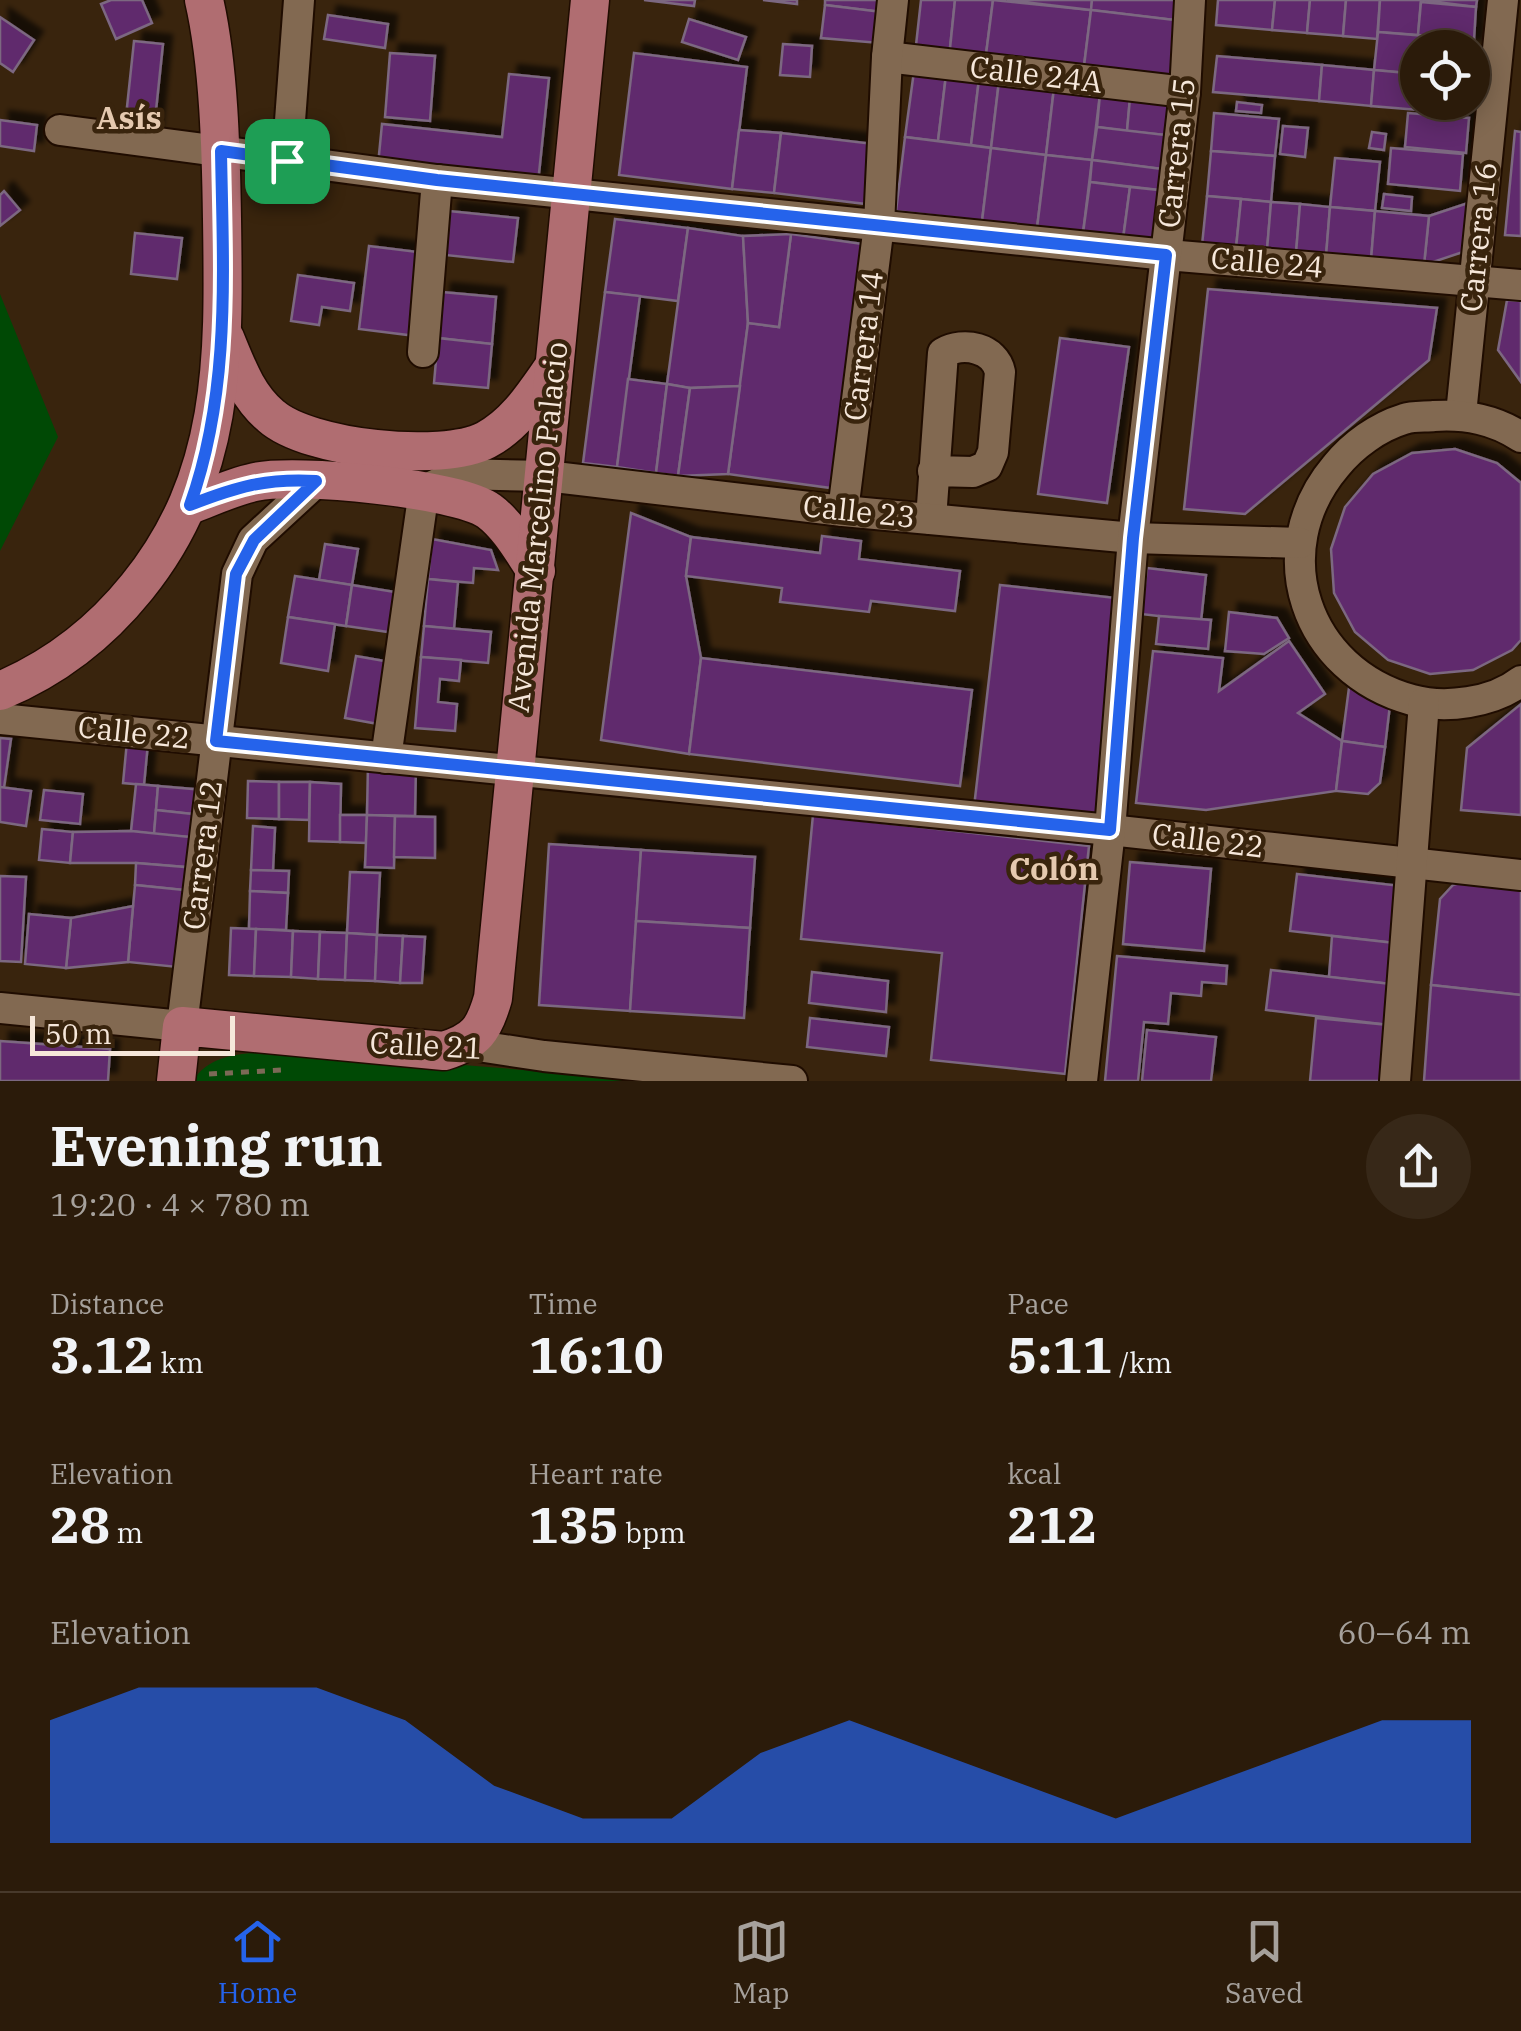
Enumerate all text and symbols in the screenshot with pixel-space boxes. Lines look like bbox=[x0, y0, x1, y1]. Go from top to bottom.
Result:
map controls bbox=[1400, 30, 1490, 120]
button: locate bbox=[1400, 30, 1490, 120]
street label: Calle 24A bbox=[968, 46, 1105, 101]
street label: Carrera 15 bbox=[1148, 76, 1203, 230]
district label: Asís bbox=[96, 96, 162, 138]
pin bbox=[245, 119, 330, 204]
icon: arrive bbox=[260, 134, 315, 189]
street label: Carrera 16 bbox=[1450, 160, 1505, 314]
street label: Calle 24 bbox=[1209, 237, 1325, 286]
street label: Carrera 14 bbox=[834, 269, 891, 423]
street label: Avenida Marcelino Palacio bbox=[498, 340, 575, 714]
street label: Calle 23 bbox=[801, 485, 917, 536]
street label: Calle 22 bbox=[76, 706, 192, 757]
street label: Carrera 12 bbox=[173, 778, 230, 932]
street label: Calle 22 bbox=[1150, 813, 1266, 866]
district label: Colón bbox=[1009, 847, 1099, 889]
scale bar bbox=[30, 1011, 235, 1056]
text: 50 m bbox=[45, 1015, 112, 1052]
street label: Calle 21 bbox=[369, 1022, 483, 1067]
text: Evening run bbox=[50, 1110, 383, 1181]
button: share bbox=[1366, 1114, 1471, 1219]
text: 19:20 · 4 × 780 m bbox=[50, 1183, 310, 1225]
text: Distance bbox=[50, 1285, 164, 1322]
text: Time bbox=[529, 1285, 597, 1322]
text: Pace bbox=[1007, 1285, 1069, 1322]
text: 3.12 bbox=[50, 1322, 154, 1387]
text: 16:10 bbox=[529, 1322, 664, 1387]
text: 5:11 bbox=[1007, 1322, 1112, 1387]
text: km bbox=[154, 1344, 204, 1381]
text: /km bbox=[1112, 1344, 1172, 1381]
text: Elevation bbox=[50, 1455, 173, 1492]
text: Heart rate bbox=[529, 1455, 663, 1492]
text: kcal bbox=[1007, 1455, 1061, 1492]
text: 28 bbox=[50, 1492, 110, 1557]
text: 135 bbox=[529, 1492, 619, 1557]
text: 212 bbox=[1007, 1492, 1097, 1557]
text: m bbox=[110, 1514, 143, 1551]
text: bpm bbox=[619, 1514, 686, 1551]
text: Elevation bbox=[50, 1611, 191, 1653]
text: 60–64 m bbox=[1337, 1611, 1471, 1653]
tab: Home bbox=[218, 1914, 297, 2011]
tab: Map bbox=[733, 1914, 790, 2011]
tab: Saved bbox=[1225, 1914, 1303, 2011]

